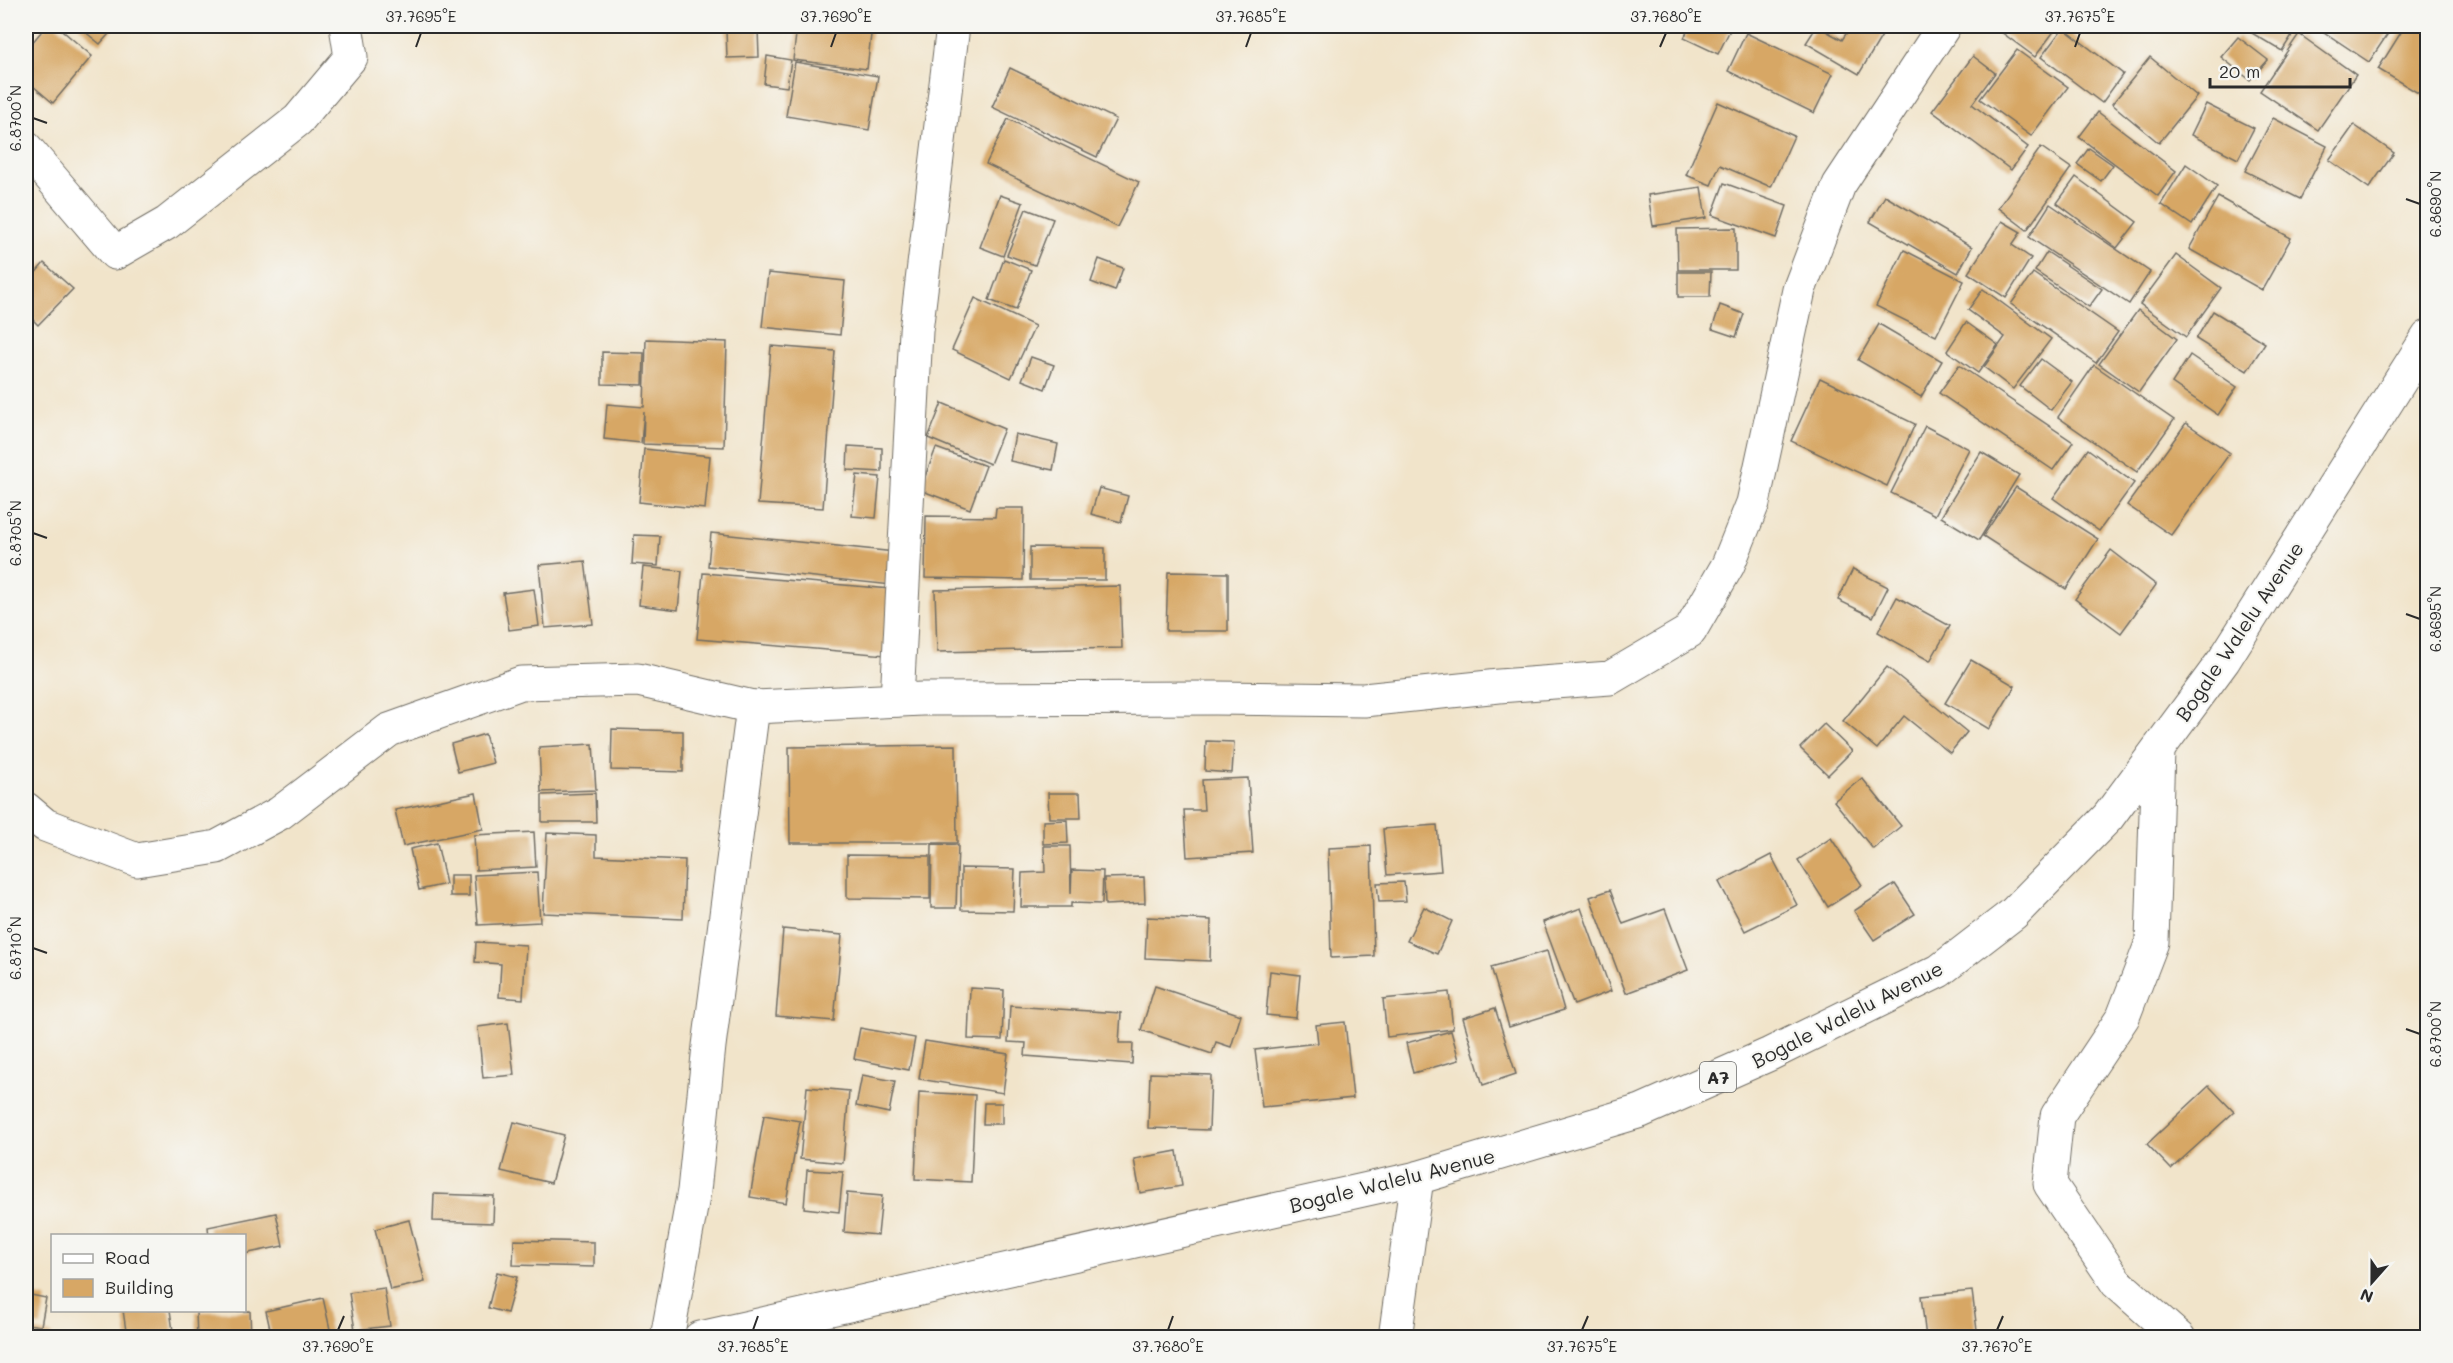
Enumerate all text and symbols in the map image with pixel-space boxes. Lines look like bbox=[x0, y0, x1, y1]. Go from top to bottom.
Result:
text: 37.7695°E bbox=[386, 6, 457, 26]
text: 37.7690°E bbox=[800, 6, 872, 26]
text: 37.7685°E bbox=[1215, 6, 1287, 26]
text: 37.7680°E bbox=[1630, 6, 1702, 26]
text: 37.7675°E bbox=[2045, 6, 2116, 26]
scale bar bbox=[2210, 51, 2350, 89]
text: 20 m bbox=[2219, 59, 2260, 83]
text: 6.8700°N bbox=[5, 85, 25, 151]
text: 6.8690°N bbox=[2425, 171, 2445, 237]
text: 6.8705°N bbox=[5, 500, 25, 566]
street label: Bogale Walelu Avenue bbox=[2169, 536, 2309, 726]
text: 6.8695°N bbox=[2425, 586, 2445, 652]
text: 6.8710°N bbox=[5, 916, 25, 980]
street label: Bogale Walelu Avenue bbox=[1747, 954, 1947, 1074]
text: 6.8700°N bbox=[2425, 1001, 2445, 1067]
road number: A7 bbox=[1700, 1062, 1736, 1092]
street label: Bogale Walelu Avenue bbox=[1286, 1142, 1498, 1218]
legend bbox=[51, 1234, 246, 1312]
text: Road bbox=[105, 1245, 150, 1269]
north arrow bbox=[2342, 1252, 2402, 1312]
text: Building bbox=[105, 1275, 173, 1299]
text: N bbox=[2357, 1284, 2376, 1308]
text: 37.7690°E bbox=[302, 1336, 374, 1356]
text: 37.7685°E bbox=[717, 1336, 789, 1356]
text: 37.7680°E bbox=[1132, 1336, 1204, 1356]
text: 37.7675°E bbox=[1547, 1336, 1618, 1356]
text: 37.7670°E bbox=[1962, 1336, 2033, 1356]

